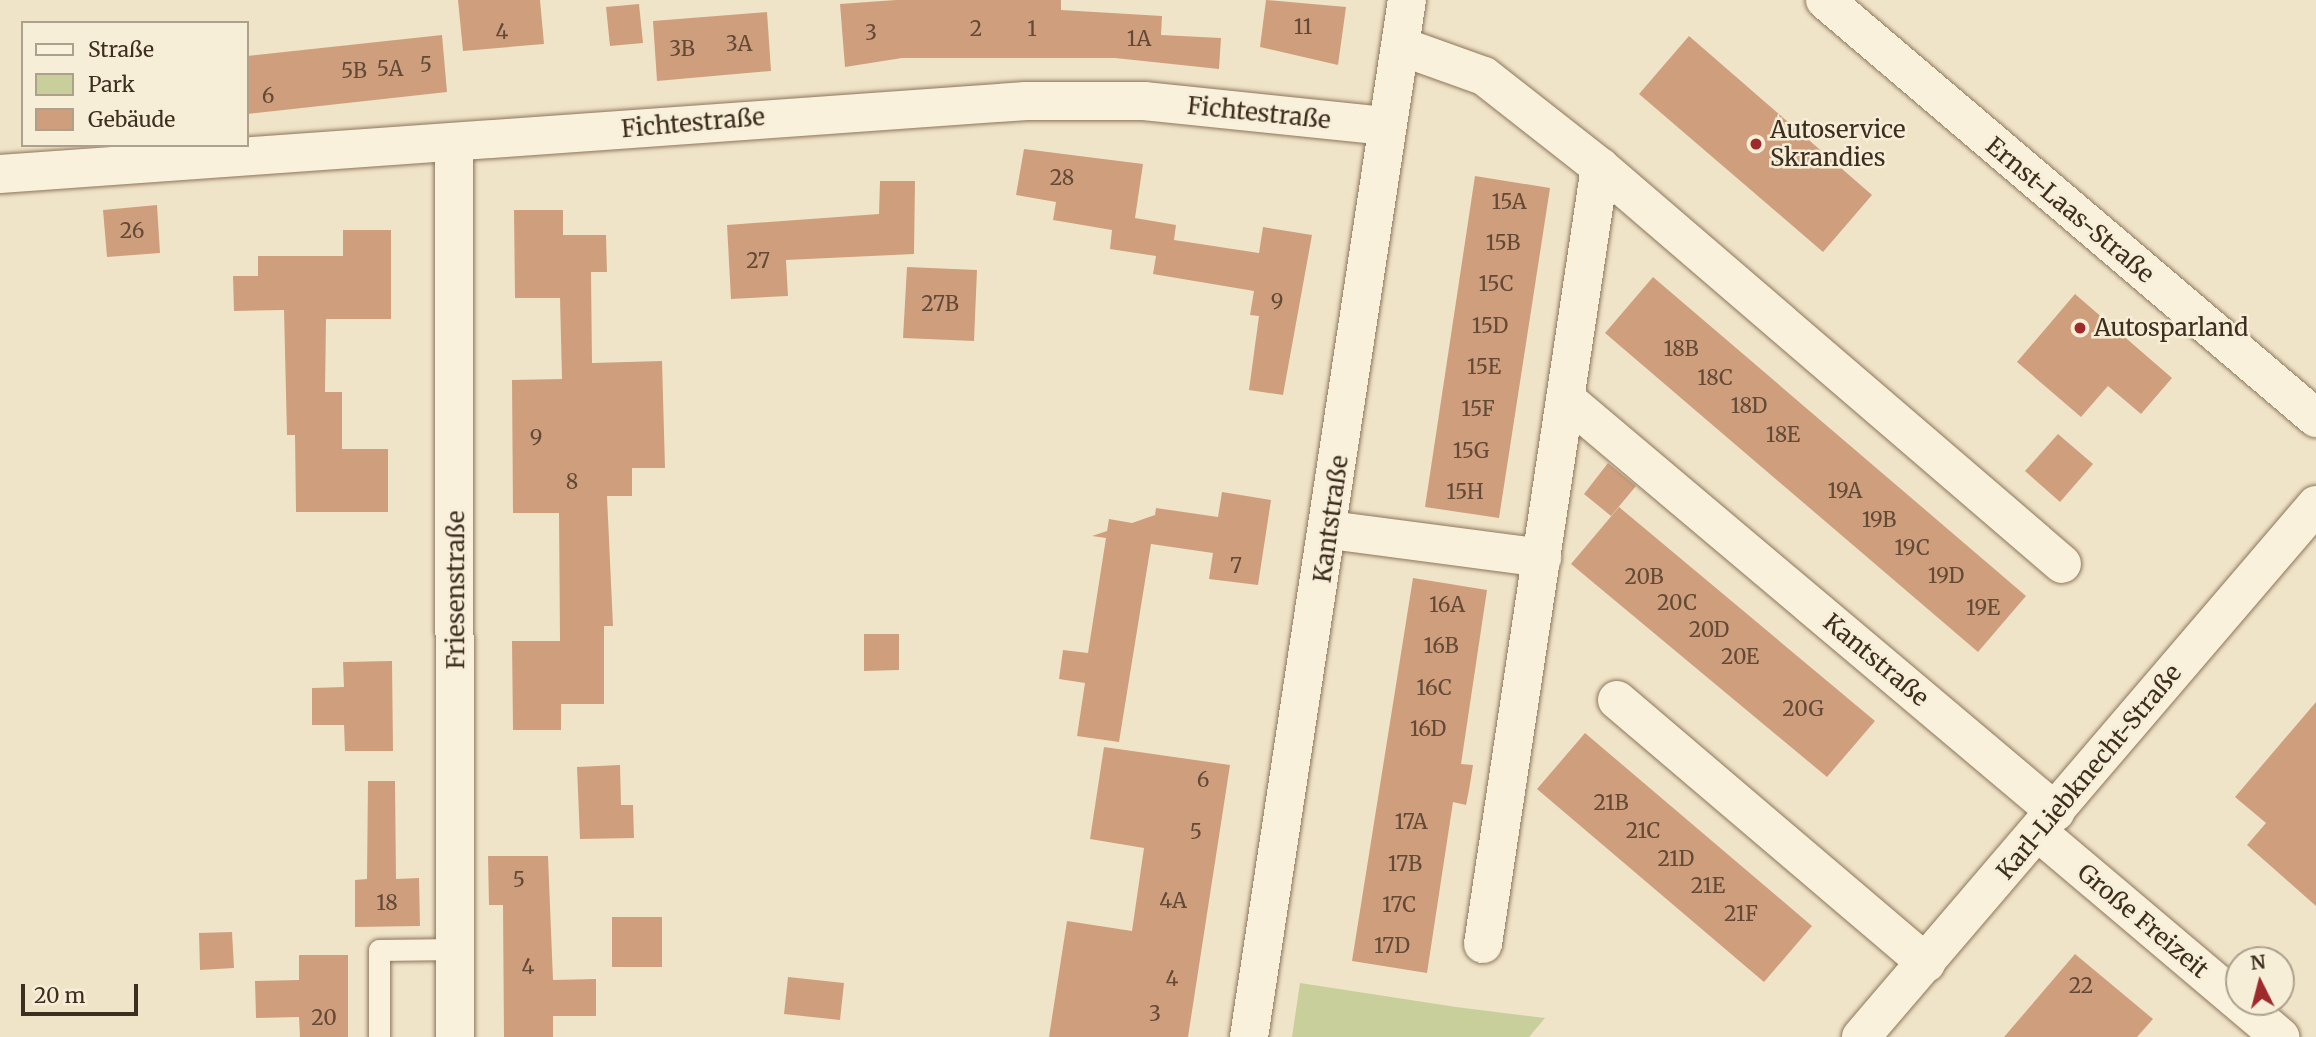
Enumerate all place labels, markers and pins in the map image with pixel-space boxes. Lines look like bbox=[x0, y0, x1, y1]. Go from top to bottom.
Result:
place label: Autoservice Skrandies bbox=[1770, 116, 1906, 172]
marker: Autoservice Skrandies bbox=[1748, 136, 1764, 152]
place label: Autosparland bbox=[2094, 314, 2248, 342]
marker: Autosparland bbox=[2072, 320, 2088, 336]

